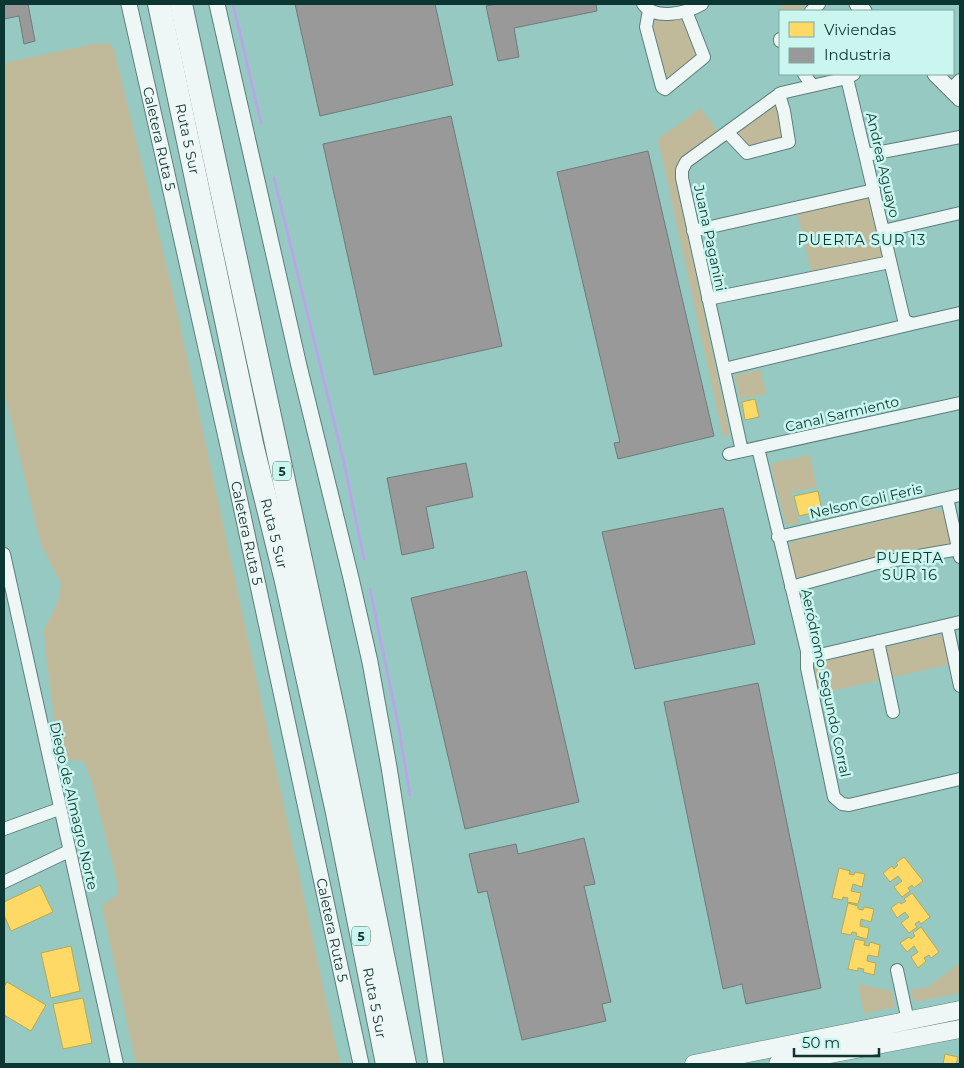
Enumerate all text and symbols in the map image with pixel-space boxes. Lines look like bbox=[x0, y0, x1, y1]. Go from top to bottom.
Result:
legend bbox=[779, 10, 954, 75]
text: Viviendas bbox=[824, 20, 896, 39]
text: Industria bbox=[824, 45, 891, 64]
street label: Caletera Ruta 5 bbox=[139, 85, 180, 192]
street label: Ruta 5 Sur bbox=[171, 102, 204, 177]
street label: Andrea Aguayo bbox=[862, 110, 904, 220]
street label: Juana Paganini bbox=[690, 182, 730, 293]
district label: PUERTA SUR 13 bbox=[798, 230, 926, 249]
street label: Canal Sarmiento bbox=[783, 392, 901, 436]
road number: 5 bbox=[273, 462, 291, 481]
street label: Caletera Ruta 5 bbox=[227, 479, 267, 587]
street label: Nelson Coli Feris bbox=[808, 479, 924, 523]
street label: Ruta 5 Sur bbox=[257, 496, 292, 571]
district label: PUERTA SUR 16 bbox=[876, 548, 944, 584]
street label: Aeródromo Segundo Corral bbox=[797, 587, 855, 779]
street label: Diego de Almagro Norte bbox=[46, 720, 102, 892]
street label: Caletera Ruta 5 bbox=[312, 876, 352, 984]
road number: 5 bbox=[352, 926, 370, 946]
street label: Ruta 5 Sur bbox=[359, 966, 391, 1040]
scale bar bbox=[794, 1026, 879, 1058]
text: 50 m bbox=[802, 1033, 840, 1052]

